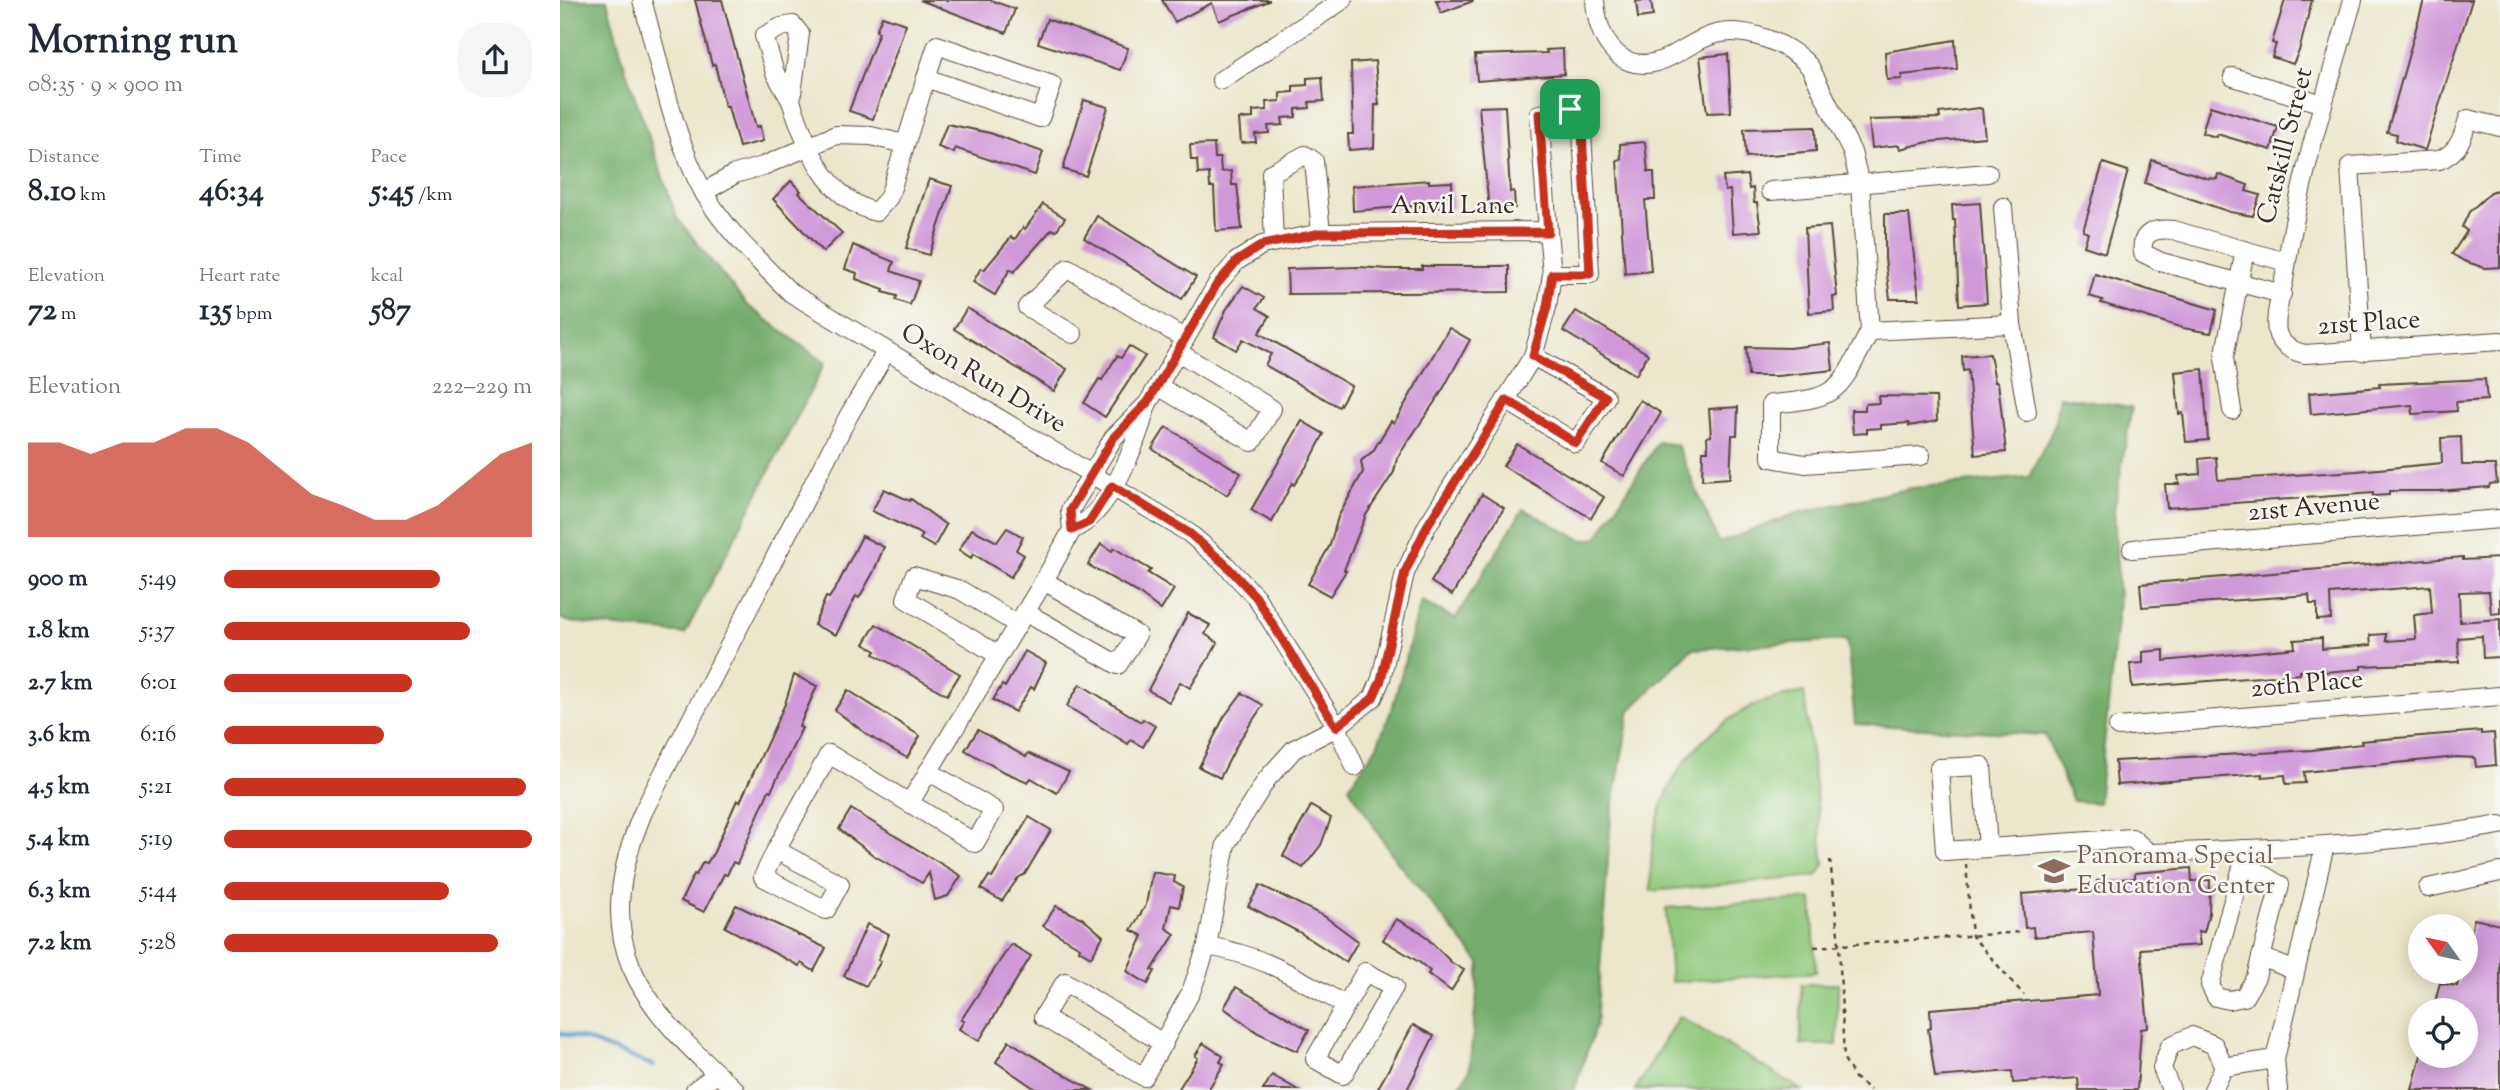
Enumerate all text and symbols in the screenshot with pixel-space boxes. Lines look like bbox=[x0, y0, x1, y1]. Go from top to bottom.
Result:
text: Morning run bbox=[28, 16, 238, 70]
button: share bbox=[458, 23, 532, 97]
street label: Catskill Street bbox=[2249, 64, 2323, 228]
text: 08:35 · 9 × 900 m bbox=[28, 69, 183, 102]
pin bbox=[1540, 79, 1600, 139]
icon: arrive bbox=[1551, 90, 1589, 128]
text: Distance bbox=[28, 144, 100, 171]
text: Time bbox=[199, 144, 242, 171]
text: Pace bbox=[371, 144, 407, 171]
text: 8.10 bbox=[28, 171, 76, 214]
text: 46:34 bbox=[199, 171, 264, 214]
text: 5:45 bbox=[371, 171, 414, 214]
text: km bbox=[76, 182, 106, 209]
text: /km bbox=[414, 182, 453, 209]
street label: Anvil Lane bbox=[1391, 188, 1515, 225]
text: Elevation bbox=[28, 263, 105, 290]
text: Heart rate bbox=[199, 263, 280, 290]
text: kcal bbox=[371, 263, 403, 290]
text: 72 bbox=[28, 290, 57, 333]
text: 135 bbox=[199, 290, 232, 333]
text: 587 bbox=[371, 290, 411, 333]
text: m bbox=[57, 301, 77, 328]
text: bpm bbox=[232, 301, 272, 328]
street label: 21st Place bbox=[2316, 302, 2422, 346]
street label: Oxon Run Drive bbox=[893, 315, 1073, 443]
text: Elevation bbox=[28, 371, 121, 404]
text: 222–229 m bbox=[432, 371, 532, 404]
street label: 21st Avenue bbox=[2246, 484, 2382, 532]
text: 900 m bbox=[28, 563, 87, 596]
text: 5:49 bbox=[140, 563, 176, 596]
text: 1.8 km bbox=[28, 615, 90, 648]
text: 5:37 bbox=[140, 615, 175, 648]
street label: 20th Place bbox=[2249, 662, 2365, 708]
text: 2.7 km bbox=[28, 667, 93, 700]
text: 6:01 bbox=[140, 667, 177, 700]
text: 3.6 km bbox=[28, 719, 91, 752]
text: 6:16 bbox=[140, 719, 176, 752]
text: 4.5 km bbox=[28, 771, 90, 804]
text: 5:21 bbox=[140, 771, 172, 804]
text: 5.4 km bbox=[28, 823, 90, 856]
text: 5:19 bbox=[140, 823, 173, 856]
place label: Panorama Special Education Center bbox=[2077, 838, 2275, 905]
school or university icon: Panorama Special Education Center bbox=[2037, 854, 2071, 888]
text: 6.3 km bbox=[28, 875, 91, 908]
text: 5:44 bbox=[140, 875, 177, 908]
north arrow bbox=[2408, 914, 2478, 984]
map controls bbox=[2408, 914, 2478, 1068]
text: 7.2 km bbox=[28, 927, 91, 960]
text: 5:28 bbox=[140, 927, 176, 960]
button: locate bbox=[2408, 998, 2478, 1068]

